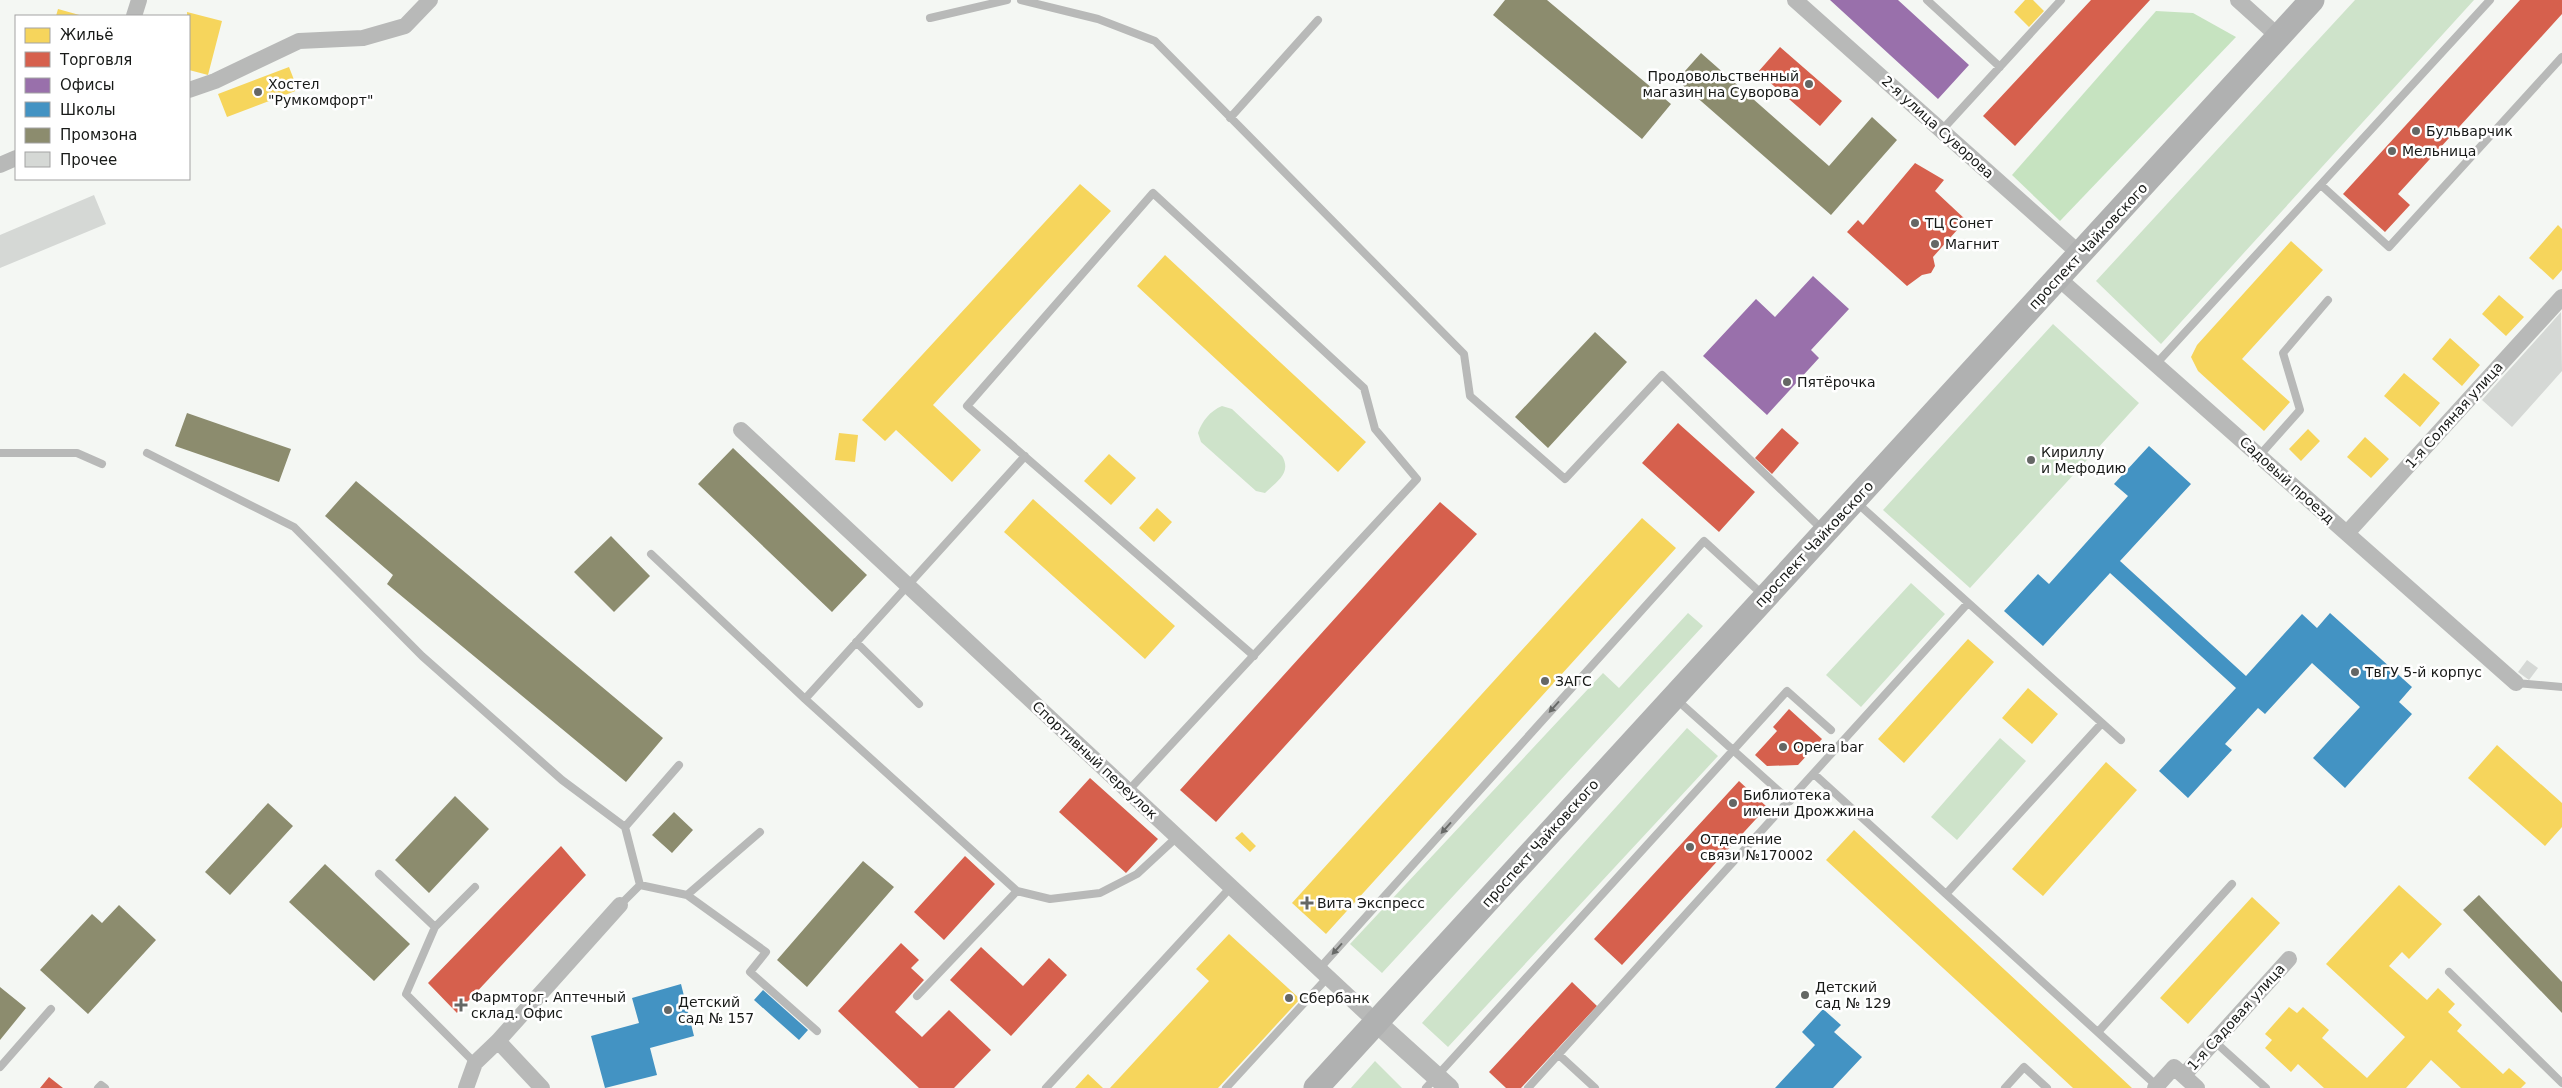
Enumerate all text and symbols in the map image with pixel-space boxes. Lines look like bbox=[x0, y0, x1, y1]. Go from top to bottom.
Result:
legend bbox=[15, 15, 190, 180]
text: Жильё bbox=[60, 26, 114, 44]
text: Торговля bbox=[59, 51, 132, 69]
place label: Продовольственный магазин на Суворова bbox=[1642, 68, 1799, 100]
street label: 2-я улица Суворова bbox=[1879, 73, 1997, 181]
text: Офисы bbox=[60, 76, 114, 94]
place label: Хостел "Румкомфорт" bbox=[268, 76, 373, 108]
marker: Продовольственный магазин на Суворова bbox=[1803, 78, 1815, 90]
marker: Хостел "Румкомфорт" bbox=[252, 86, 264, 98]
text: Школы bbox=[60, 101, 116, 119]
place label: Бульварчик bbox=[2426, 123, 2513, 139]
marker: Бульварчик bbox=[2410, 125, 2422, 137]
text: Промзона bbox=[60, 126, 137, 144]
place label: Мельница bbox=[2402, 143, 2476, 159]
marker: Мельница bbox=[2386, 145, 2398, 157]
text: Прочее bbox=[60, 151, 117, 169]
street label: проспект Чайковского bbox=[2025, 180, 2151, 312]
place label: ТЦ Сонет bbox=[1924, 215, 1993, 231]
marker: ТЦ Сонет bbox=[1909, 217, 1921, 229]
place label: Магнит bbox=[1945, 236, 1999, 252]
marker: Магнит bbox=[1929, 238, 1941, 250]
street label: 1-я Соляная улица bbox=[2402, 359, 2506, 471]
place label: Пятёрочка bbox=[1797, 374, 1875, 390]
marker: Пятёрочка bbox=[1781, 376, 1793, 388]
street label: Садовый проезд bbox=[2236, 433, 2338, 527]
place label: Кириллу и Мефодию bbox=[2041, 444, 2127, 476]
marker: Кириллу и Мефодию bbox=[2025, 454, 2037, 466]
street label: проспект Чайковского bbox=[1751, 478, 1877, 610]
place label: ТвГУ 5-й корпус bbox=[2364, 664, 2482, 680]
marker: ТвГУ 5-й корпус bbox=[2349, 666, 2361, 678]
place label: ЗАГС bbox=[1555, 673, 1592, 689]
marker: ЗАГС bbox=[1539, 675, 1551, 687]
street label: Спортивный переулок bbox=[1029, 698, 1161, 822]
one-way arrow bbox=[1549, 701, 1560, 714]
place label: Opera bar bbox=[1793, 739, 1864, 755]
marker: Opera bar bbox=[1777, 741, 1789, 753]
street label: проспект Чайковского bbox=[1478, 776, 1602, 910]
place label: Библиотека имени Дрожжина bbox=[1743, 787, 1874, 819]
marker: Библиотека имени Дрожжина bbox=[1727, 797, 1739, 809]
one-way arrow bbox=[1440, 822, 1452, 834]
place label: Отделение связи №170002 bbox=[1700, 831, 1813, 863]
marker: Отделение связи №170002 bbox=[1684, 841, 1696, 853]
place label: Вита Экспресс bbox=[1317, 895, 1425, 911]
marker: Вита Экспресс bbox=[1301, 897, 1313, 909]
one-way arrow bbox=[1331, 943, 1343, 955]
street label: 1-я Садовая улица bbox=[2184, 961, 2288, 1073]
place label: Детский сад № 129 bbox=[1815, 979, 1891, 1011]
place label: Фармторг. Аптечный склад. Офис bbox=[471, 989, 626, 1021]
marker: Детский сад № 129 bbox=[1799, 989, 1811, 1001]
place label: Сбербанк bbox=[1299, 990, 1370, 1006]
marker: Сбербанк bbox=[1283, 992, 1295, 1004]
place label: Детский сад № 157 bbox=[678, 994, 754, 1026]
marker: Фармторг. Аптечный склад. Офис bbox=[455, 999, 467, 1011]
marker: Детский сад № 157 bbox=[662, 1004, 674, 1016]

